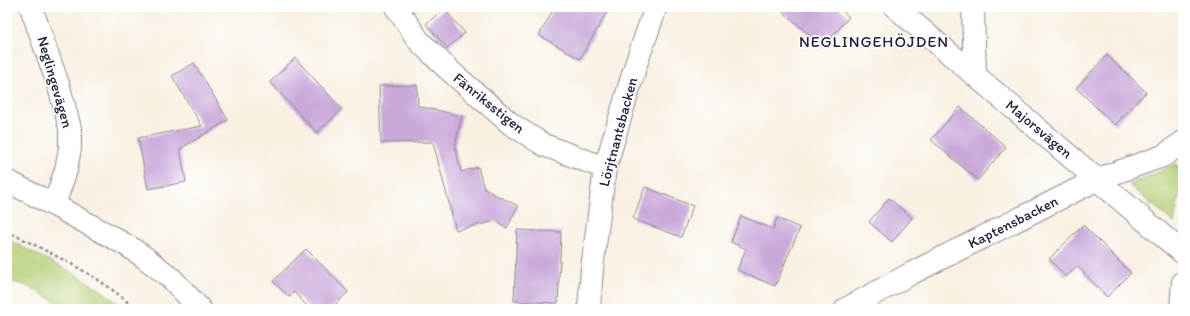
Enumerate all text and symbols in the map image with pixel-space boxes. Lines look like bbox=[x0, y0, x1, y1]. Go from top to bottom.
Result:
district label: NEGLINGEHÖJDEN bbox=[799, 32, 949, 51]
street label: Neglingevägen bbox=[33, 34, 77, 130]
street label: Fänriksstigen bbox=[450, 69, 528, 137]
street label: Lörjtnantsbacken bbox=[595, 75, 641, 189]
street label: Majorsvägen bbox=[1002, 96, 1076, 162]
street label: Kaptensbacken bbox=[965, 192, 1061, 252]

